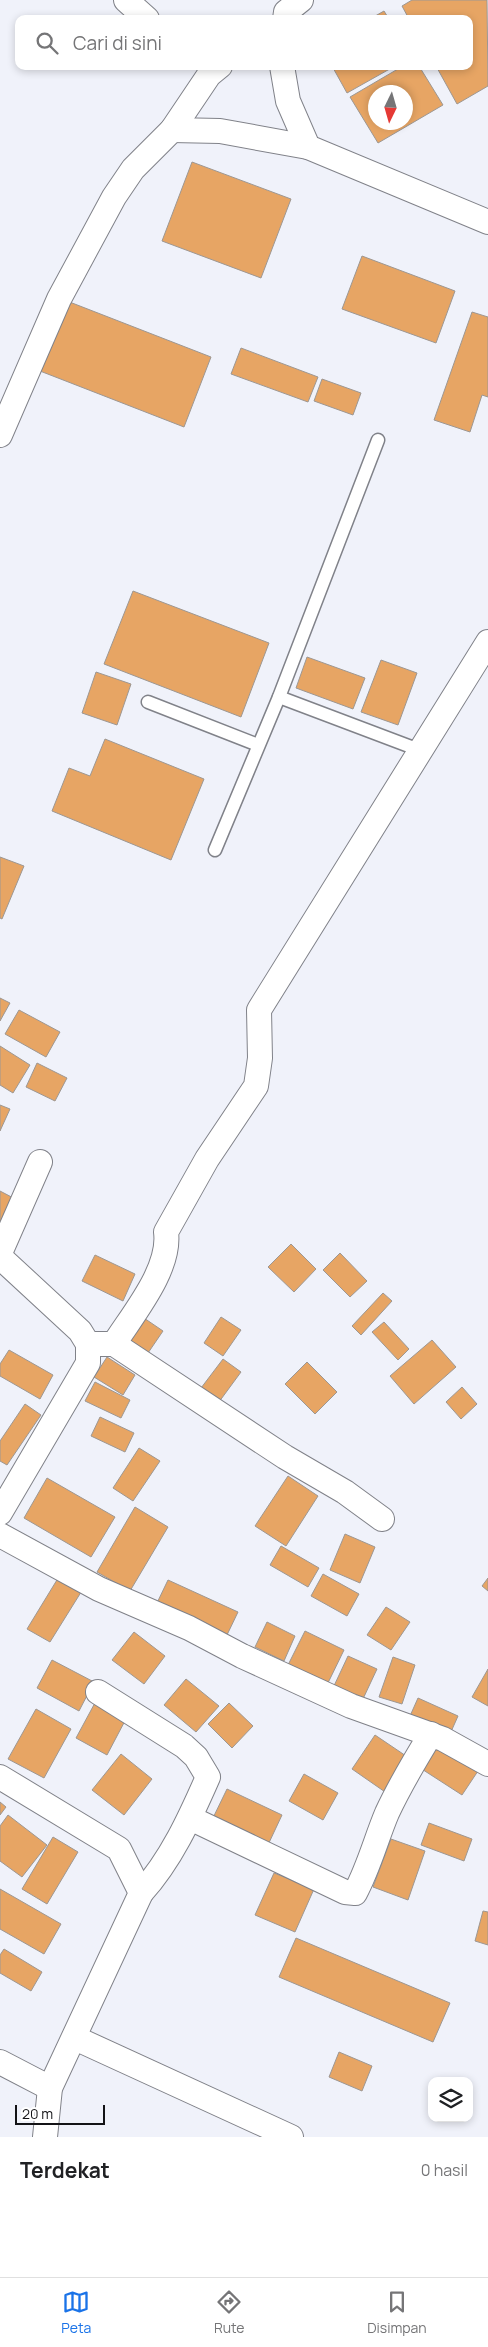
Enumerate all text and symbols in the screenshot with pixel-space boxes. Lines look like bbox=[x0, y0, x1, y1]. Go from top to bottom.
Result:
search box bbox=[15, 15, 473, 70]
icon: search bbox=[33, 29, 61, 57]
text: Cari di sini bbox=[73, 30, 162, 56]
north arrow bbox=[368, 85, 413, 130]
map controls bbox=[428, 2077, 473, 2122]
button: layers bbox=[428, 2077, 473, 2122]
scale bar bbox=[15, 2102, 105, 2125]
text: 20 m bbox=[22, 2104, 53, 2123]
text: Terdekat bbox=[20, 2156, 110, 2184]
text: 0 hasil bbox=[421, 2159, 468, 2181]
tab: Peta bbox=[61, 2288, 91, 2337]
tab: Rute bbox=[214, 2288, 245, 2337]
tab: Disimpan bbox=[367, 2288, 427, 2337]

